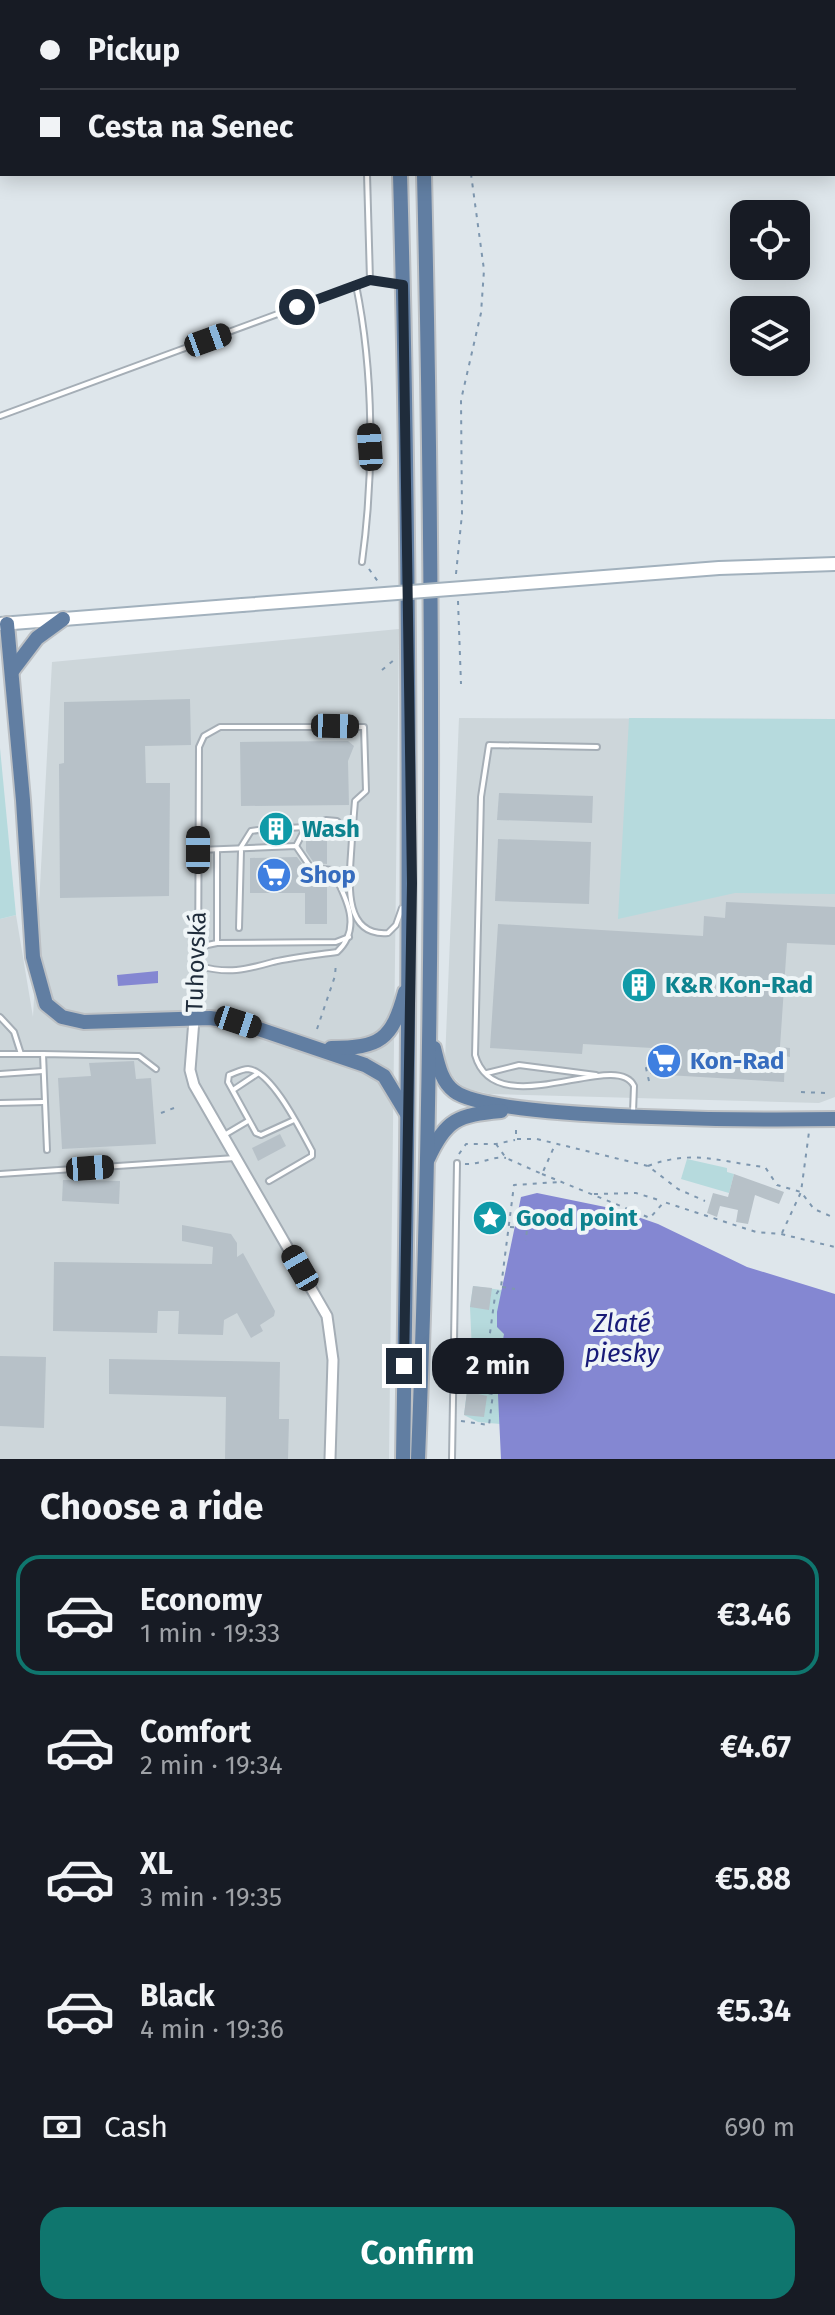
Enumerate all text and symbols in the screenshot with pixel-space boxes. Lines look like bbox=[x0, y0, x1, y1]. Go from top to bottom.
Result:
text: Pickup bbox=[88, 32, 180, 68]
text: Cesta na Senec bbox=[88, 109, 293, 145]
map controls bbox=[730, 200, 810, 376]
button: locate bbox=[730, 200, 810, 280]
route start bbox=[279, 289, 315, 325]
button: layers bbox=[730, 296, 810, 376]
car bbox=[181, 321, 235, 359]
car bbox=[356, 422, 384, 472]
car bbox=[311, 714, 359, 738]
building icon: Wash bbox=[257, 810, 295, 848]
place label: Wash bbox=[302, 815, 360, 843]
car bbox=[186, 826, 210, 874]
supermarket icon: Shop bbox=[255, 856, 293, 894]
place label: Shop bbox=[300, 861, 356, 889]
street label: Tuhovská bbox=[180, 911, 212, 1013]
building icon: K&R Kon-Rad bbox=[620, 966, 658, 1004]
place label: K&R Kon-Rad bbox=[665, 971, 813, 999]
car bbox=[211, 1003, 265, 1041]
supermarket icon: Kon-Rad bbox=[645, 1042, 683, 1080]
place label: Kon-Rad bbox=[690, 1047, 785, 1075]
car bbox=[65, 1154, 115, 1182]
place icon: Good point bbox=[471, 1199, 509, 1237]
place label: Good point bbox=[516, 1204, 639, 1232]
car bbox=[278, 1241, 322, 1295]
water label: Zlaté piesky bbox=[585, 1308, 661, 1369]
callout: 2 min bbox=[432, 1338, 564, 1394]
route end bbox=[386, 1348, 422, 1384]
text: 2 min bbox=[466, 1350, 530, 1381]
text: Choose a ride bbox=[40, 1485, 263, 1529]
icon: car bbox=[44, 1579, 116, 1651]
text: Economy bbox=[140, 1582, 262, 1618]
text: €3.46 bbox=[717, 1597, 791, 1633]
text: 1 min · 19:33 bbox=[140, 1618, 280, 1649]
icon: car bbox=[44, 1711, 116, 1783]
text: Comfort bbox=[140, 1714, 251, 1750]
text: €4.67 bbox=[720, 1729, 791, 1765]
text: 2 min · 19:34 bbox=[140, 1750, 283, 1781]
icon: car bbox=[44, 1843, 116, 1915]
text: XL bbox=[140, 1846, 173, 1882]
text: €5.88 bbox=[715, 1861, 791, 1897]
text: 3 min · 19:35 bbox=[140, 1882, 282, 1913]
icon: car bbox=[44, 1975, 116, 2047]
text: Black bbox=[140, 1978, 215, 2014]
text: €5.34 bbox=[717, 1993, 791, 2029]
text: 4 min · 19:36 bbox=[140, 2014, 284, 2045]
icon: cash bbox=[40, 2105, 84, 2149]
text: Cash bbox=[104, 2109, 168, 2145]
text: 690 m bbox=[724, 2112, 795, 2143]
button: Confirm bbox=[40, 2207, 795, 2299]

